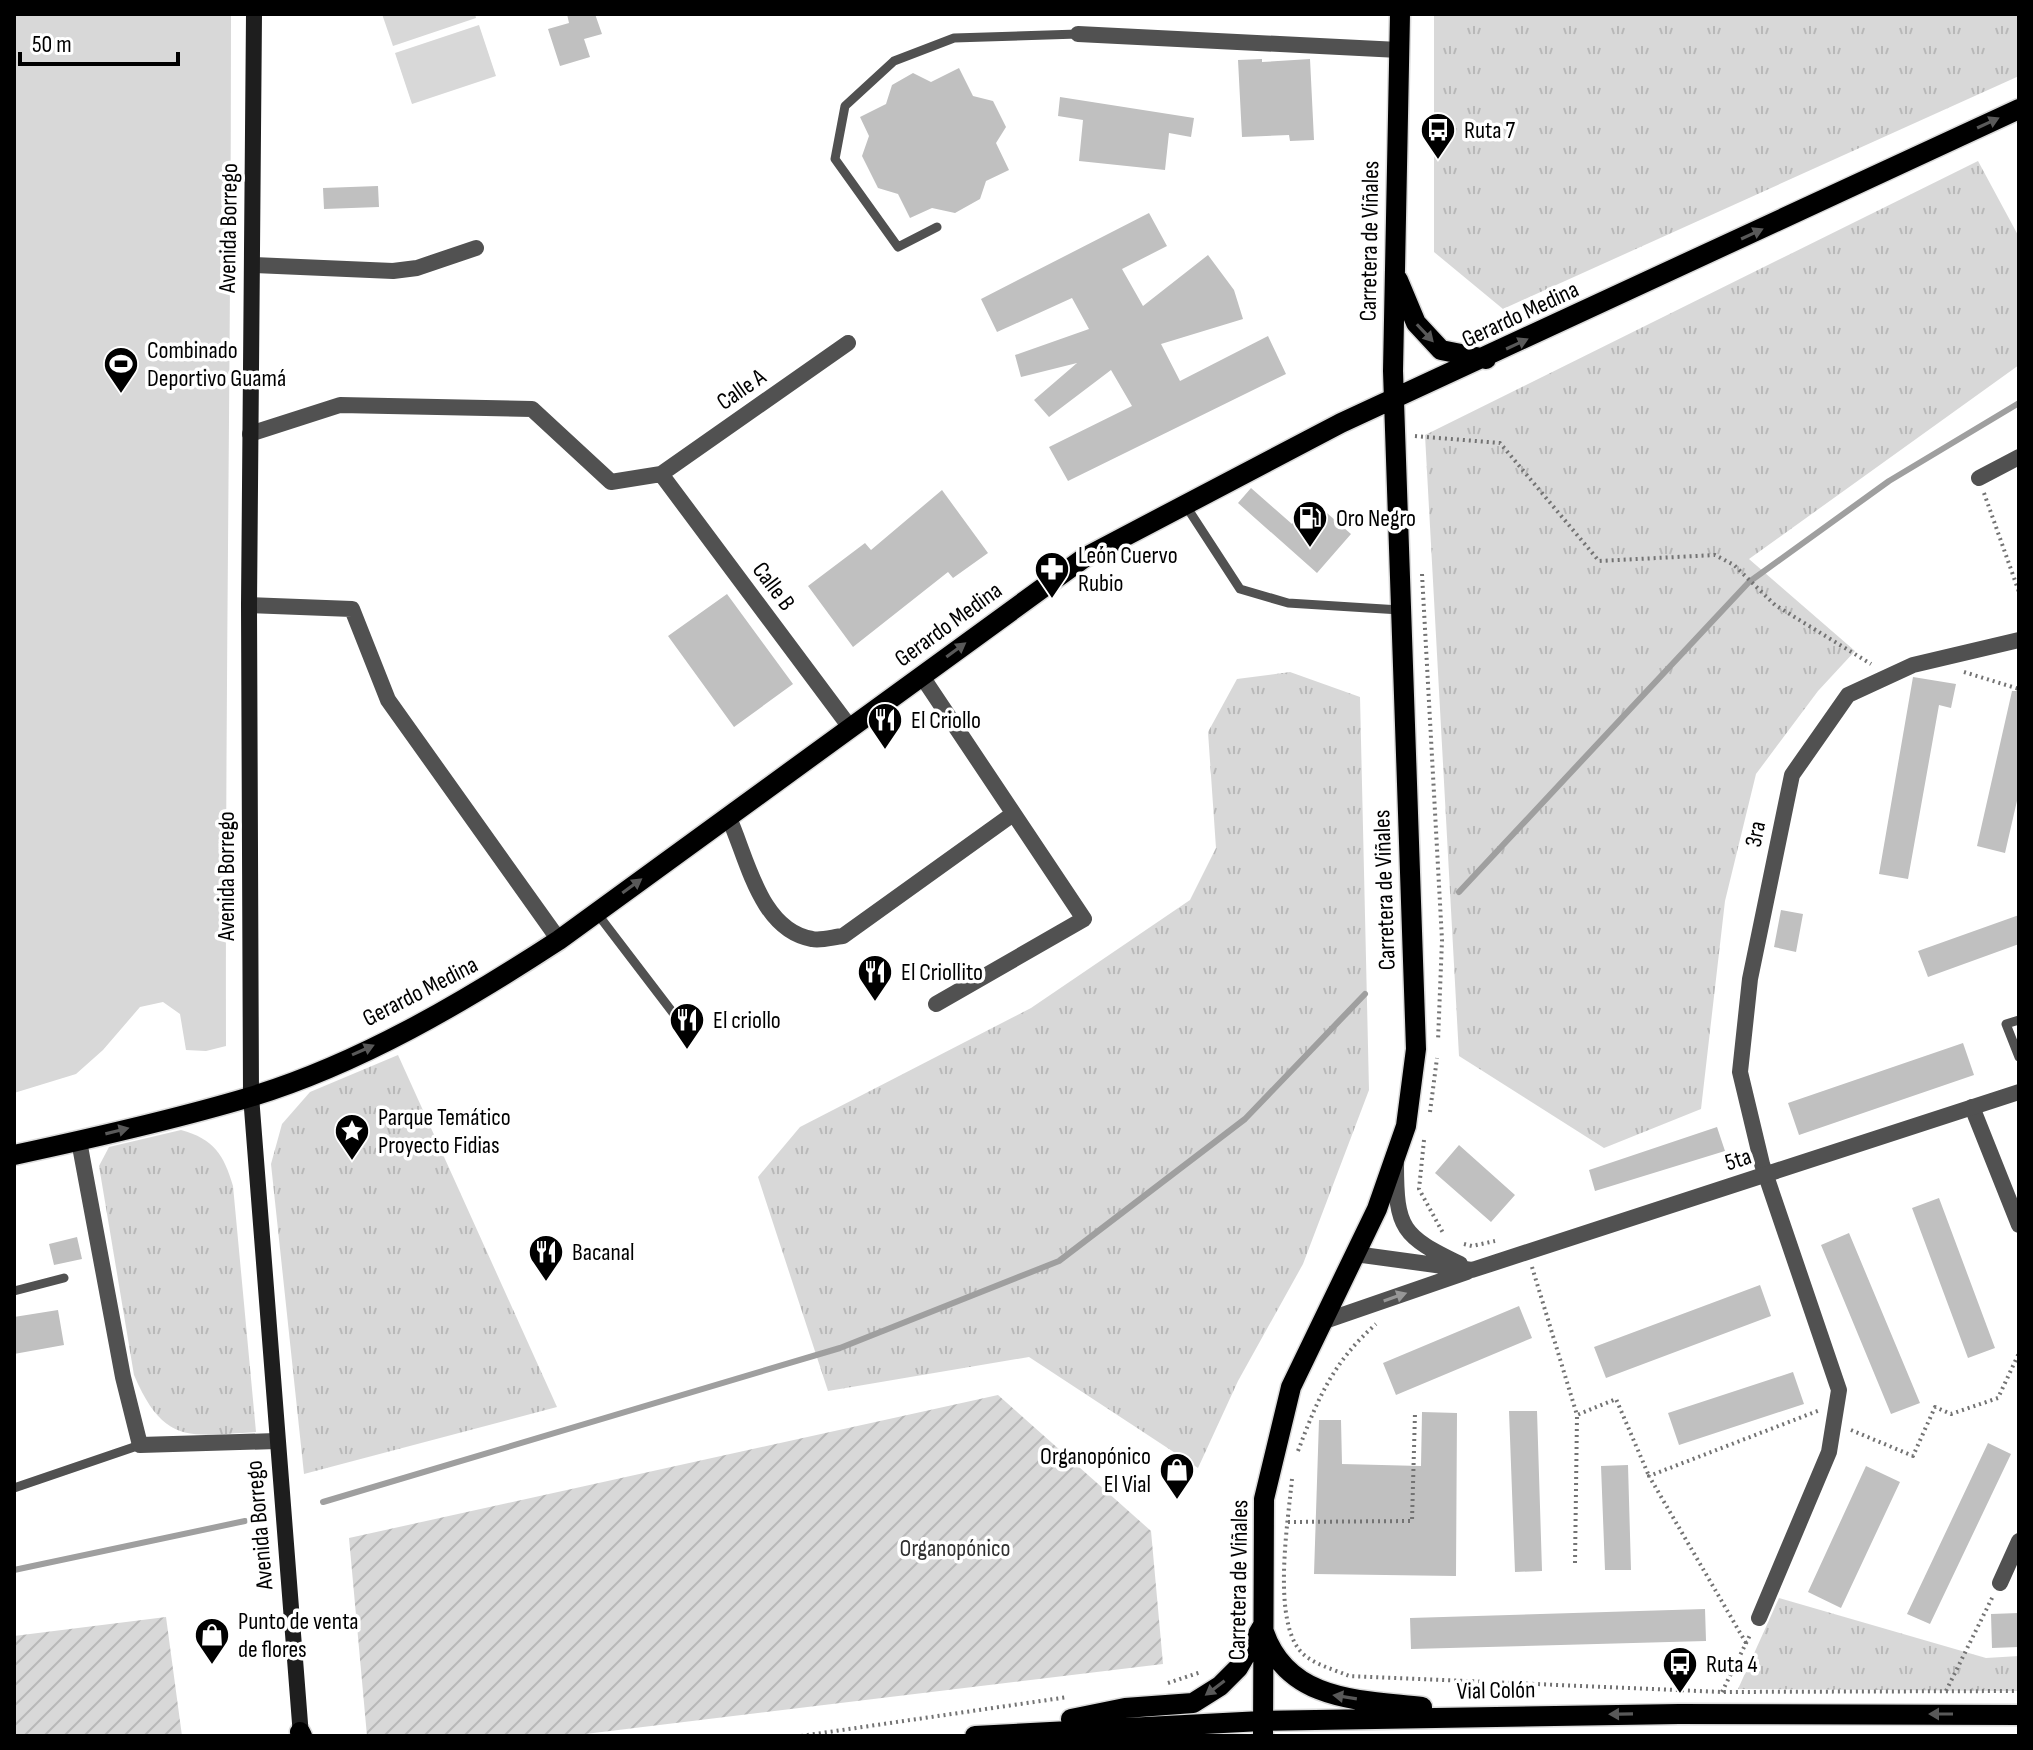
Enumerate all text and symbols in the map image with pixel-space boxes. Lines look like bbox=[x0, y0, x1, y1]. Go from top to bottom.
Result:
scale bar bbox=[20, 16, 178, 66]
text: 50 m bbox=[32, 30, 72, 59]
bus stop icon: Ruta 7 bbox=[1419, 111, 1457, 161]
place label: Ruta 7 bbox=[1464, 116, 1515, 145]
one-way arrow bbox=[1976, 116, 2000, 130]
street label: Carretera de Viñales bbox=[1354, 160, 1385, 322]
street label: Avenida Borrego bbox=[213, 163, 244, 294]
one-way arrow bbox=[1741, 227, 1764, 240]
street label: Gerardo Medina bbox=[1457, 275, 1583, 354]
one-way arrow bbox=[1415, 323, 1434, 342]
place label: Combinado Deportivo Guamá bbox=[147, 336, 286, 393]
one-way arrow bbox=[1505, 337, 1529, 351]
sports icon: Combinado Deportivo Guamá bbox=[102, 345, 140, 395]
street label: Calle A bbox=[711, 362, 772, 417]
fuel station icon: Oro Negro bbox=[1291, 499, 1329, 549]
place label: Oro Negro bbox=[1336, 504, 1416, 533]
place label: León Cuervo Rubio bbox=[1078, 541, 1178, 598]
pharmacy icon: León Cuervo Rubio bbox=[1033, 550, 1071, 600]
street label: Calle B bbox=[746, 556, 801, 616]
street label: Gerardo Medina bbox=[889, 576, 1008, 673]
one-way arrow bbox=[946, 643, 966, 659]
restaurant icon: El Criollo bbox=[866, 701, 904, 751]
place label: El Criollo bbox=[911, 706, 981, 735]
street label: Carretera de Viñales bbox=[1367, 809, 1402, 971]
street label: Avenida Borrego bbox=[212, 811, 241, 942]
street label: 3ra bbox=[1739, 818, 1772, 850]
one-way arrow bbox=[622, 878, 643, 894]
street label: Gerardo Medina bbox=[358, 950, 483, 1033]
restaurant icon: El Criollito bbox=[856, 953, 894, 1003]
place label: El Criollito bbox=[901, 958, 983, 987]
restaurant icon: El criollo bbox=[668, 1001, 706, 1051]
place label: El criollo bbox=[713, 1006, 781, 1035]
one-way arrow bbox=[352, 1043, 375, 1056]
place label: Parque Temático Proyecto Fidias bbox=[378, 1103, 511, 1160]
place icon: Parque Temático Proyecto Fidias bbox=[333, 1112, 371, 1162]
one-way arrow bbox=[105, 1124, 130, 1136]
street label: 5ta bbox=[1721, 1142, 1755, 1177]
restaurant icon: Bacanal bbox=[527, 1233, 565, 1283]
place label: Bacanal bbox=[572, 1238, 635, 1267]
one-way arrow bbox=[1383, 1290, 1407, 1302]
place label: Organopónico El Vial bbox=[1040, 1442, 1151, 1499]
shop icon: Organopónico El Vial bbox=[1158, 1451, 1196, 1501]
street label: Avenida Borrego bbox=[239, 1459, 280, 1592]
street label: Carretera de Viñales bbox=[1223, 1499, 1254, 1661]
park label: Organopónico bbox=[900, 1534, 1010, 1563]
place label: Punto de venta de flores bbox=[238, 1607, 359, 1664]
shop icon: Punto de venta de flores bbox=[193, 1616, 231, 1666]
bus stop icon: Ruta 4 bbox=[1661, 1645, 1699, 1695]
place label: Ruta 4 bbox=[1706, 1650, 1757, 1679]
street label: Vial Colón bbox=[1456, 1675, 1536, 1706]
one-way arrow bbox=[1204, 1680, 1226, 1696]
one-way arrow bbox=[1332, 1690, 1357, 1703]
one-way arrow bbox=[1608, 1708, 1633, 1721]
one-way arrow bbox=[1928, 1708, 1953, 1720]

